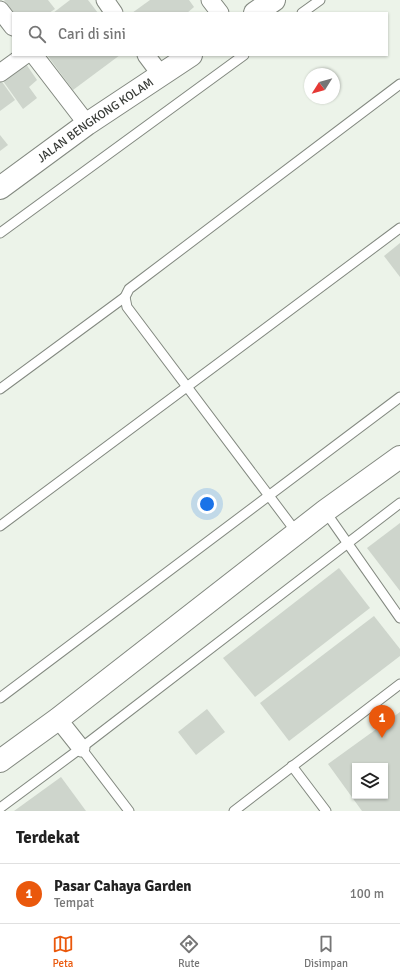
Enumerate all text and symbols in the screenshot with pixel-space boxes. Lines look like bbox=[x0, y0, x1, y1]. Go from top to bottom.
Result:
search box bbox=[12, 12, 388, 56]
icon: search bbox=[26, 23, 48, 45]
text: Cari di sini bbox=[58, 25, 126, 43]
north arrow bbox=[304, 68, 340, 104]
street label: JALAN BENGKONG KOLAM bbox=[34, 75, 157, 166]
your location bbox=[197, 494, 217, 514]
pin: 1 bbox=[369, 705, 395, 738]
map controls bbox=[352, 763, 388, 799]
button: layers bbox=[352, 763, 388, 799]
text: Terdekat bbox=[16, 827, 80, 848]
text: Pasar Cahaya Garden bbox=[54, 877, 192, 895]
text: 1 bbox=[25, 886, 33, 902]
text: 100 m bbox=[350, 886, 384, 902]
text: Tempat bbox=[54, 895, 94, 911]
tab: Peta bbox=[52, 933, 74, 970]
tab: Rute bbox=[178, 933, 200, 970]
tab: Disimpan bbox=[304, 933, 348, 970]

